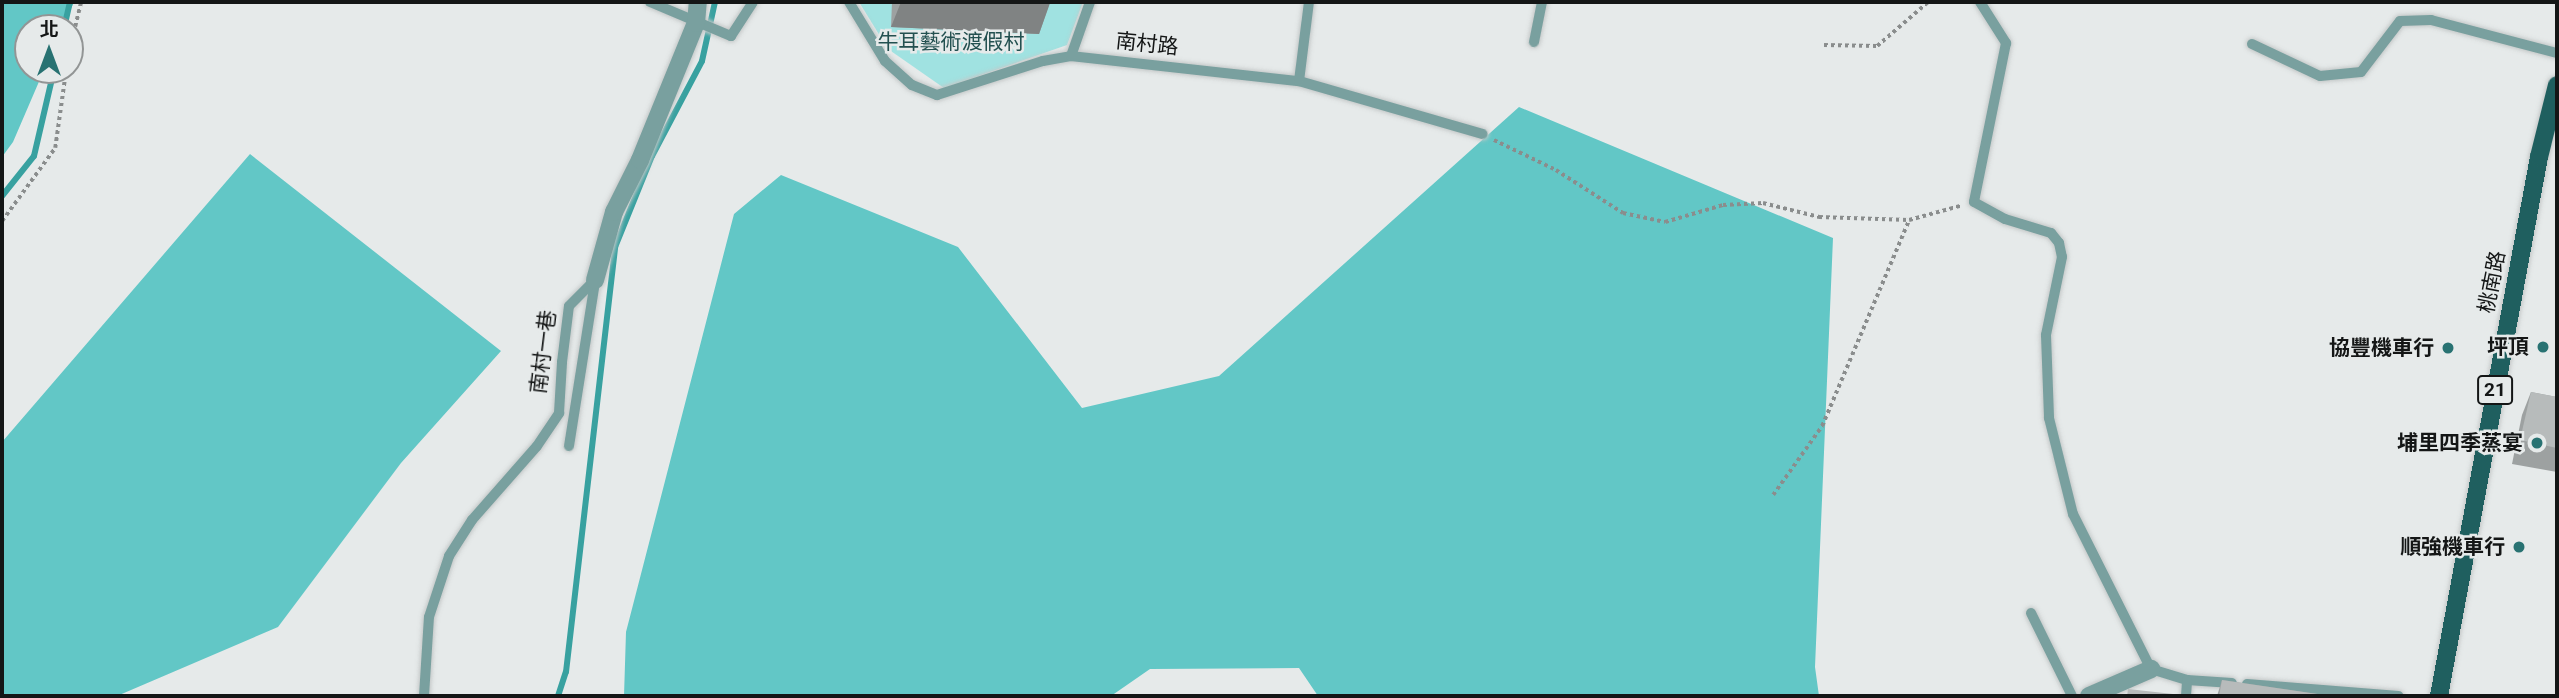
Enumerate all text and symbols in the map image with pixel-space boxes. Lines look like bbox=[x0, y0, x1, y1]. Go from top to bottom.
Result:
north arrow bbox=[14, 14, 84, 84]
text: 北 bbox=[39, 18, 59, 41]
street label: 南村路 bbox=[1114, 28, 1180, 60]
park label: 牛耳藝術渡假村 bbox=[878, 29, 1024, 55]
street label: 桃南路 bbox=[2474, 249, 2510, 315]
street label: 南村一巷 bbox=[525, 309, 561, 395]
place label: 坪頂 bbox=[2487, 334, 2529, 360]
place label: 協豐機車行 bbox=[2329, 335, 2434, 361]
marker: 坪頂 bbox=[2535, 339, 2551, 355]
marker: 協豐機車行 bbox=[2440, 340, 2456, 356]
road number: 21 bbox=[2476, 374, 2514, 406]
place label: 埔里四季蒸宴 bbox=[2397, 430, 2523, 456]
marker: 埔里四季蒸宴 bbox=[2529, 435, 2545, 451]
place label: 順強機車行 bbox=[2400, 534, 2505, 560]
marker: 順強機車行 bbox=[2511, 539, 2527, 555]

